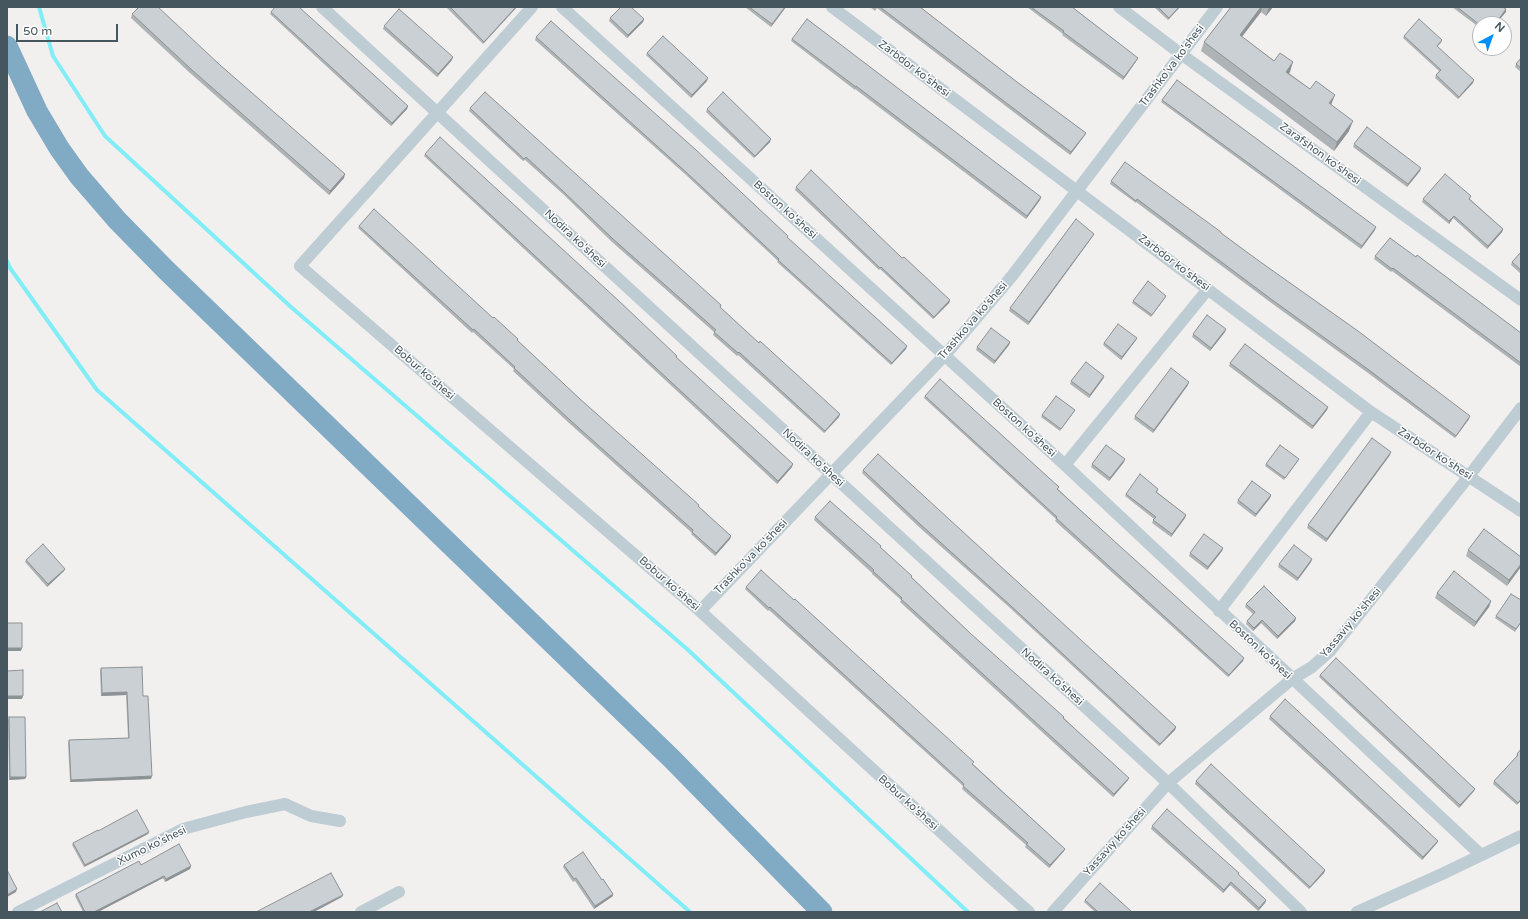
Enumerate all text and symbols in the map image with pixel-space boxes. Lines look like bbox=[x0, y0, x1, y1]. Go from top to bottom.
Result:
scale bar bbox=[18, 16, 120, 42]
north arrow bbox=[1472, 16, 1512, 56]
text: N bbox=[1492, 20, 1507, 35]
street label: Trashko'va ko'shesi bbox=[1137, 22, 1207, 110]
text: 50 m bbox=[23, 24, 52, 38]
street label: Zarbdor ko'shesi bbox=[876, 38, 952, 100]
street label: Zarafshon ko'shesi bbox=[1277, 120, 1363, 188]
street label: Boston ko'shesi bbox=[750, 178, 820, 242]
street label: Nodira ko'shesi bbox=[541, 207, 609, 271]
street label: Zarbdor ko'shesi bbox=[1136, 232, 1212, 294]
street label: Trashko'va ko'shesi bbox=[935, 279, 1011, 363]
street label: Bobur ko'shesi bbox=[391, 343, 457, 403]
street label: Boston ko'shesi bbox=[989, 396, 1059, 460]
street label: Zarbdor ko'shesi bbox=[1395, 425, 1475, 483]
street label: Nodira ko'shesi bbox=[779, 426, 847, 490]
street label: Trashko'va ko'shesi bbox=[712, 517, 790, 597]
street label: Bobur ko'shesi bbox=[636, 554, 702, 614]
street label: Yassaviy ko'shesi bbox=[1318, 585, 1384, 661]
street label: Boston ko'shesi bbox=[1226, 618, 1294, 682]
street label: Nodira ko'shesi bbox=[1018, 646, 1086, 708]
street label: Bobur ko'shesi bbox=[875, 773, 941, 833]
street label: Yassaviy ko'shesi bbox=[1081, 805, 1149, 879]
street label: Xumo ko'shesi bbox=[116, 824, 188, 868]

